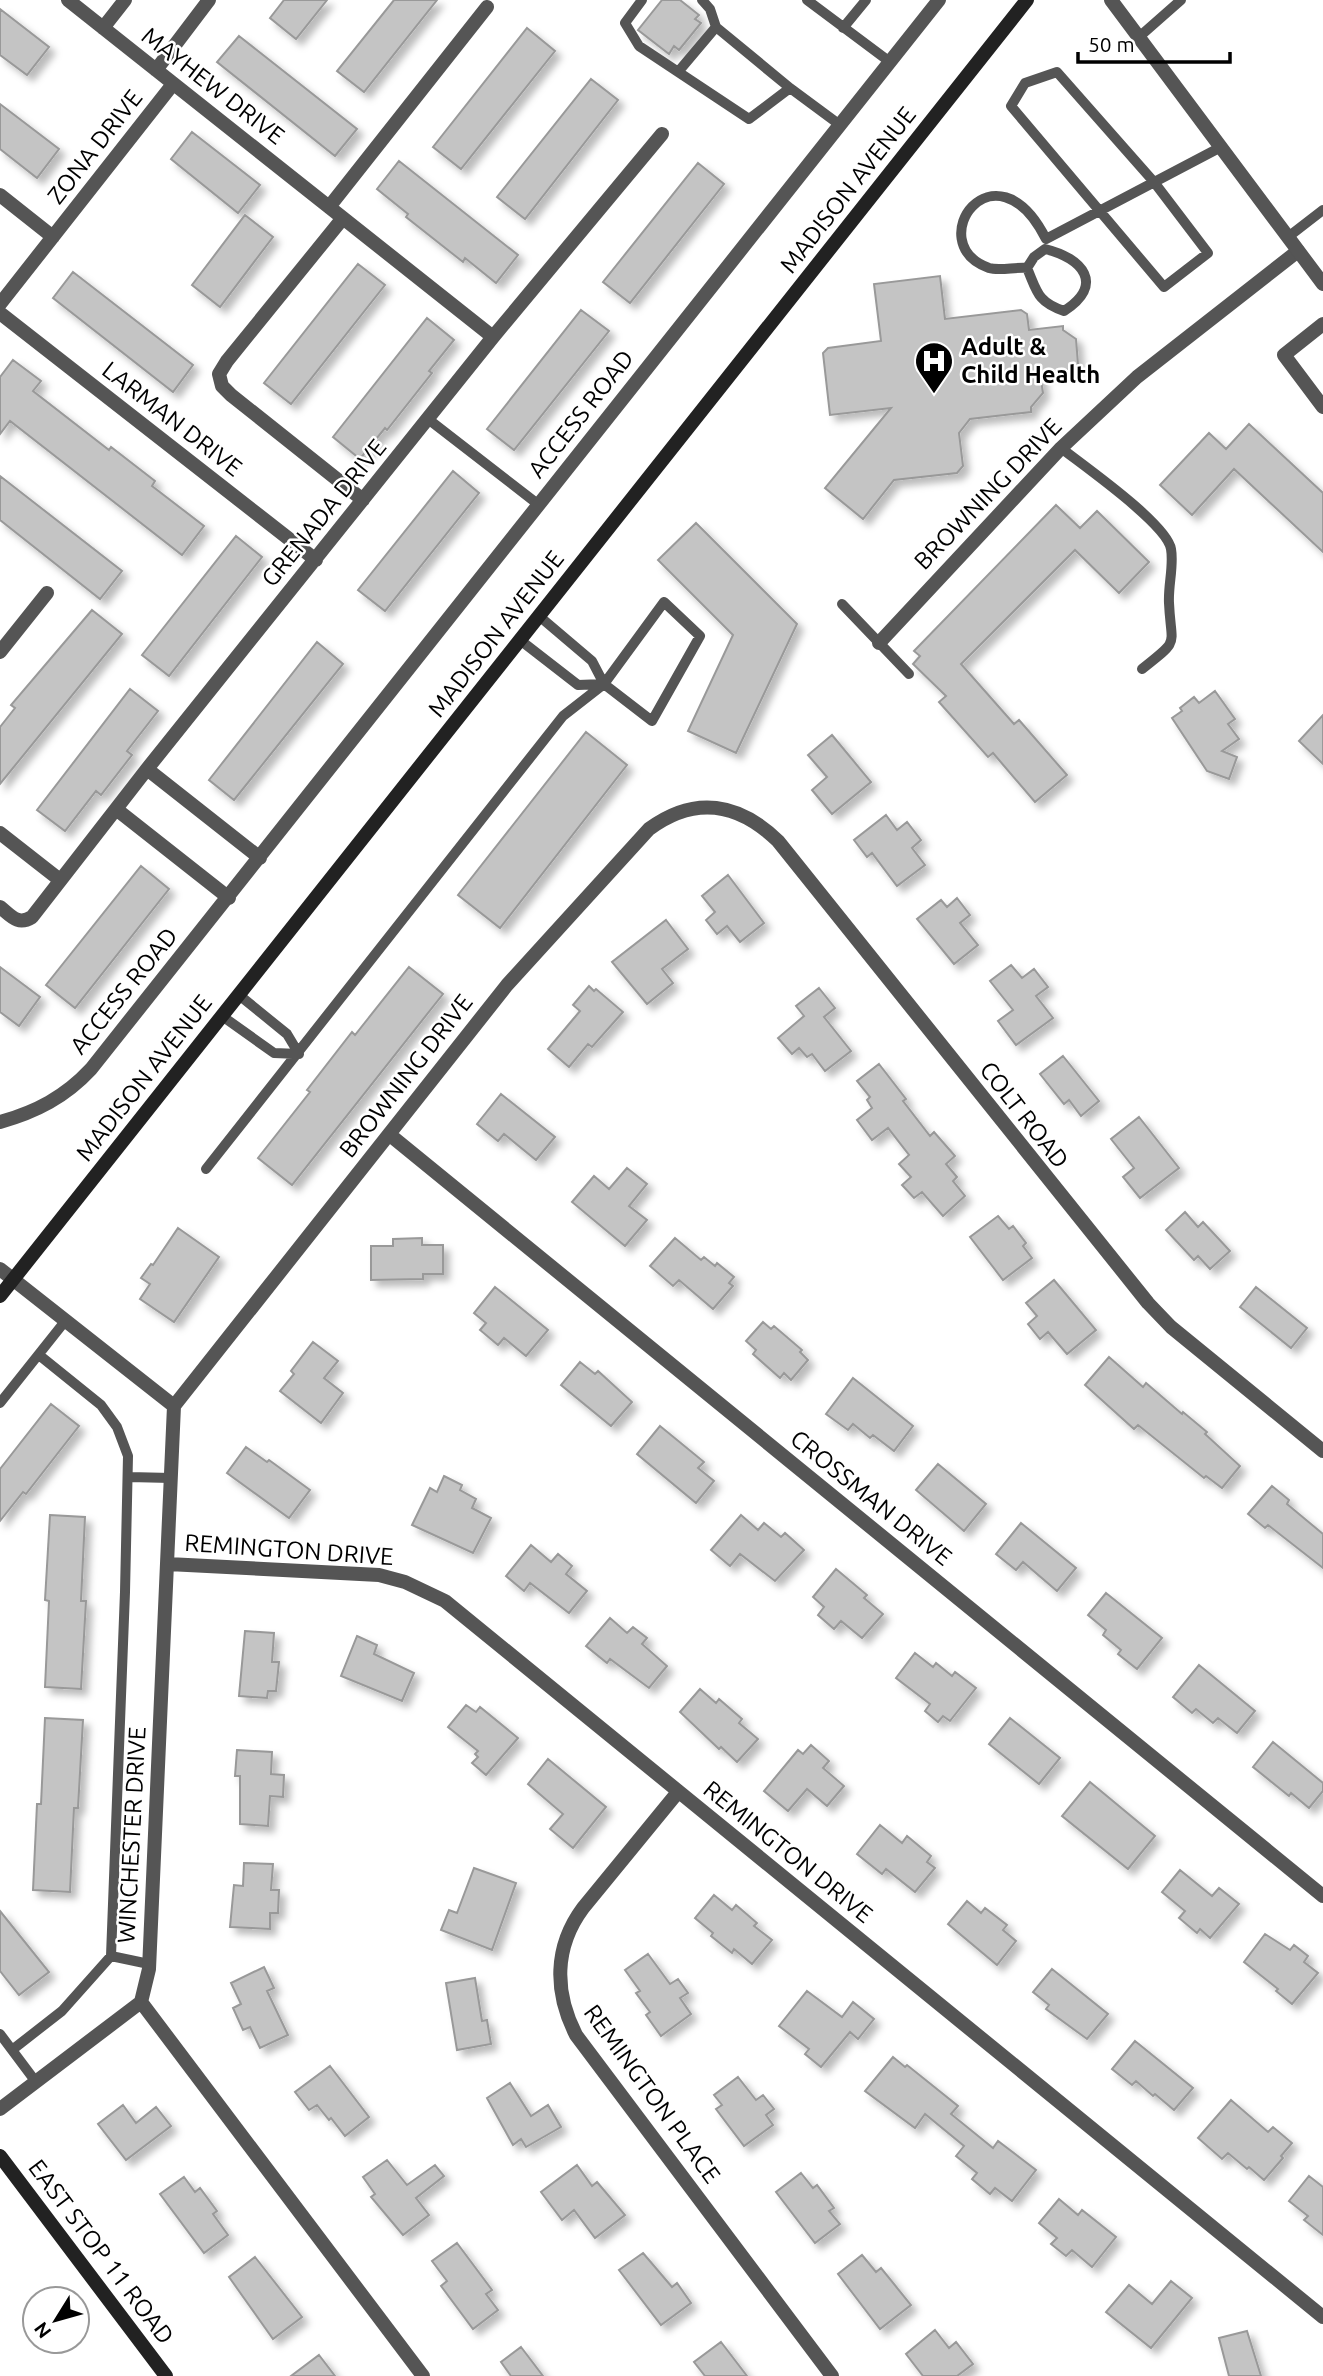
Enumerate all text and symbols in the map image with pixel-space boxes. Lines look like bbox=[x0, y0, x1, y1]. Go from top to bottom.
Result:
scale bar bbox=[1078, 21, 1230, 65]
street label: MAYHEW DRIVE bbox=[137, 22, 290, 150]
text: 50 m bbox=[1088, 32, 1135, 56]
street label: ZONA DRIVE bbox=[42, 84, 147, 209]
street label: MADISON AVENUE bbox=[774, 101, 921, 278]
place label: Adult & Child Health bbox=[961, 333, 1100, 388]
hospital icon: Adult & Child Health bbox=[913, 340, 955, 395]
street label: ACCESS ROAD bbox=[522, 345, 639, 483]
street label: LARMAN DRIVE bbox=[97, 356, 247, 481]
street label: BROWNING DRIVE bbox=[909, 413, 1067, 575]
street label: GRENADA DRIVE bbox=[256, 434, 391, 592]
street label: MADISON AVENUE bbox=[422, 545, 569, 722]
street label: ACCESS ROAD bbox=[65, 922, 183, 1059]
street label: MADISON AVENUE bbox=[70, 989, 217, 1166]
street label: BROWNING DRIVE bbox=[334, 989, 478, 1163]
street label: COLT ROAD bbox=[974, 1056, 1074, 1173]
street label: CROSSMAN DRIVE bbox=[785, 1424, 957, 1571]
street label: REMINGTON DRIVE bbox=[184, 1529, 394, 1570]
street label: WINCHESTER DRIVE bbox=[112, 1726, 151, 1944]
street label: REMINGTON DRIVE bbox=[698, 1775, 878, 1928]
street label: REMINGTON PLACE bbox=[579, 1999, 726, 2188]
street label: EAST STOP 11 ROAD bbox=[23, 2154, 179, 2349]
north arrow bbox=[21, 2285, 91, 2355]
text: N bbox=[29, 2318, 55, 2343]

